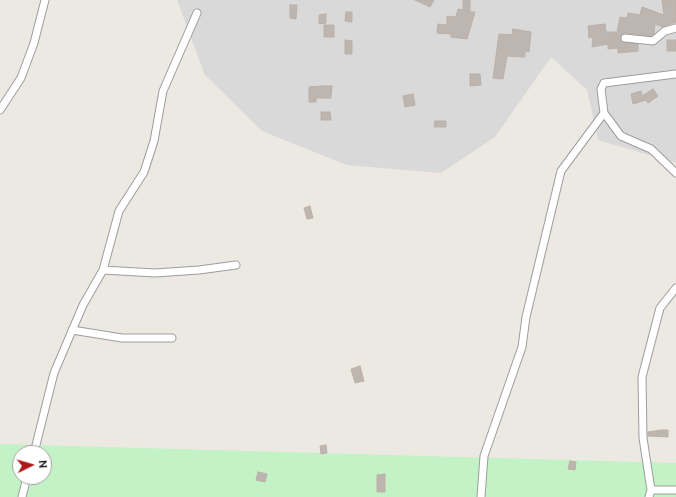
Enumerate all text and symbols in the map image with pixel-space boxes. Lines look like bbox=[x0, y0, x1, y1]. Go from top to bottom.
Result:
north arrow bbox=[12, 445, 52, 485]
text: N bbox=[37, 459, 49, 469]

